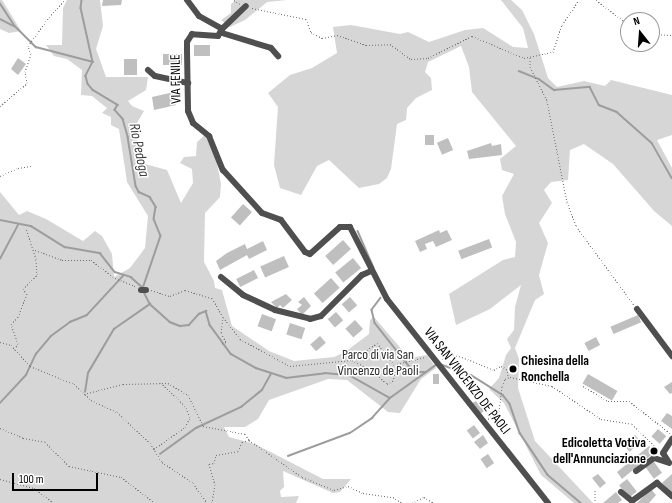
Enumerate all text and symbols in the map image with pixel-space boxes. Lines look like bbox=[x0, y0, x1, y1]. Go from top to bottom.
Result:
north arrow bbox=[620, 12, 660, 52]
text: N bbox=[632, 14, 641, 28]
street label: VIA FENILE bbox=[167, 54, 185, 104]
water label: Rio Pedoga bbox=[125, 122, 153, 178]
street label: VIA SAN VINCENZO DE PAOLI bbox=[420, 324, 514, 438]
park label: Parco di via San Vincenzo de Paoli bbox=[337, 347, 419, 380]
place label: Chiesina della Ronchella bbox=[521, 353, 589, 386]
marker: Chiesina della Ronchella bbox=[508, 364, 518, 374]
place label: Edicoletta Votiva dell'Annunciazione bbox=[553, 435, 646, 468]
marker: Edicoletta Votiva dell'Annunciazione bbox=[649, 446, 659, 456]
scale bar bbox=[14, 465, 100, 491]
text: 100 m bbox=[19, 472, 44, 487]

